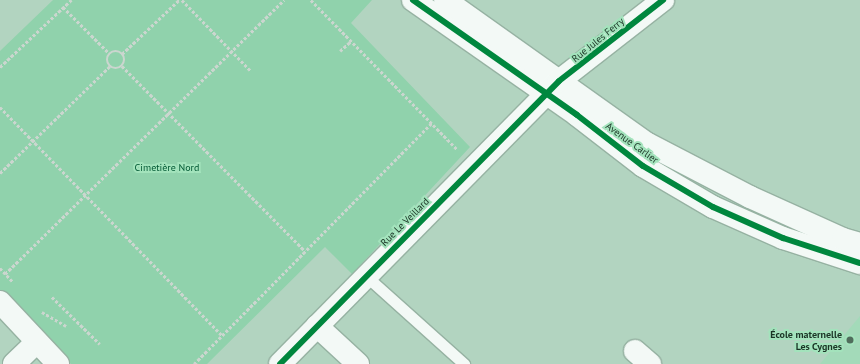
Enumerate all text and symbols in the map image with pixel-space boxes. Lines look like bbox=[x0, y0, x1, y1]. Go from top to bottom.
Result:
street label: Rue Jules Ferry bbox=[569, 15, 627, 65]
street label: Avenue Carlier bbox=[603, 120, 661, 166]
park label: Cimetière Nord bbox=[135, 162, 199, 174]
street label: Rue Le Veillard bbox=[378, 195, 432, 249]
place label: École maternelle Les Cygnes bbox=[770, 328, 842, 352]
marker: École maternelle Les Cygnes bbox=[845, 335, 855, 345]

